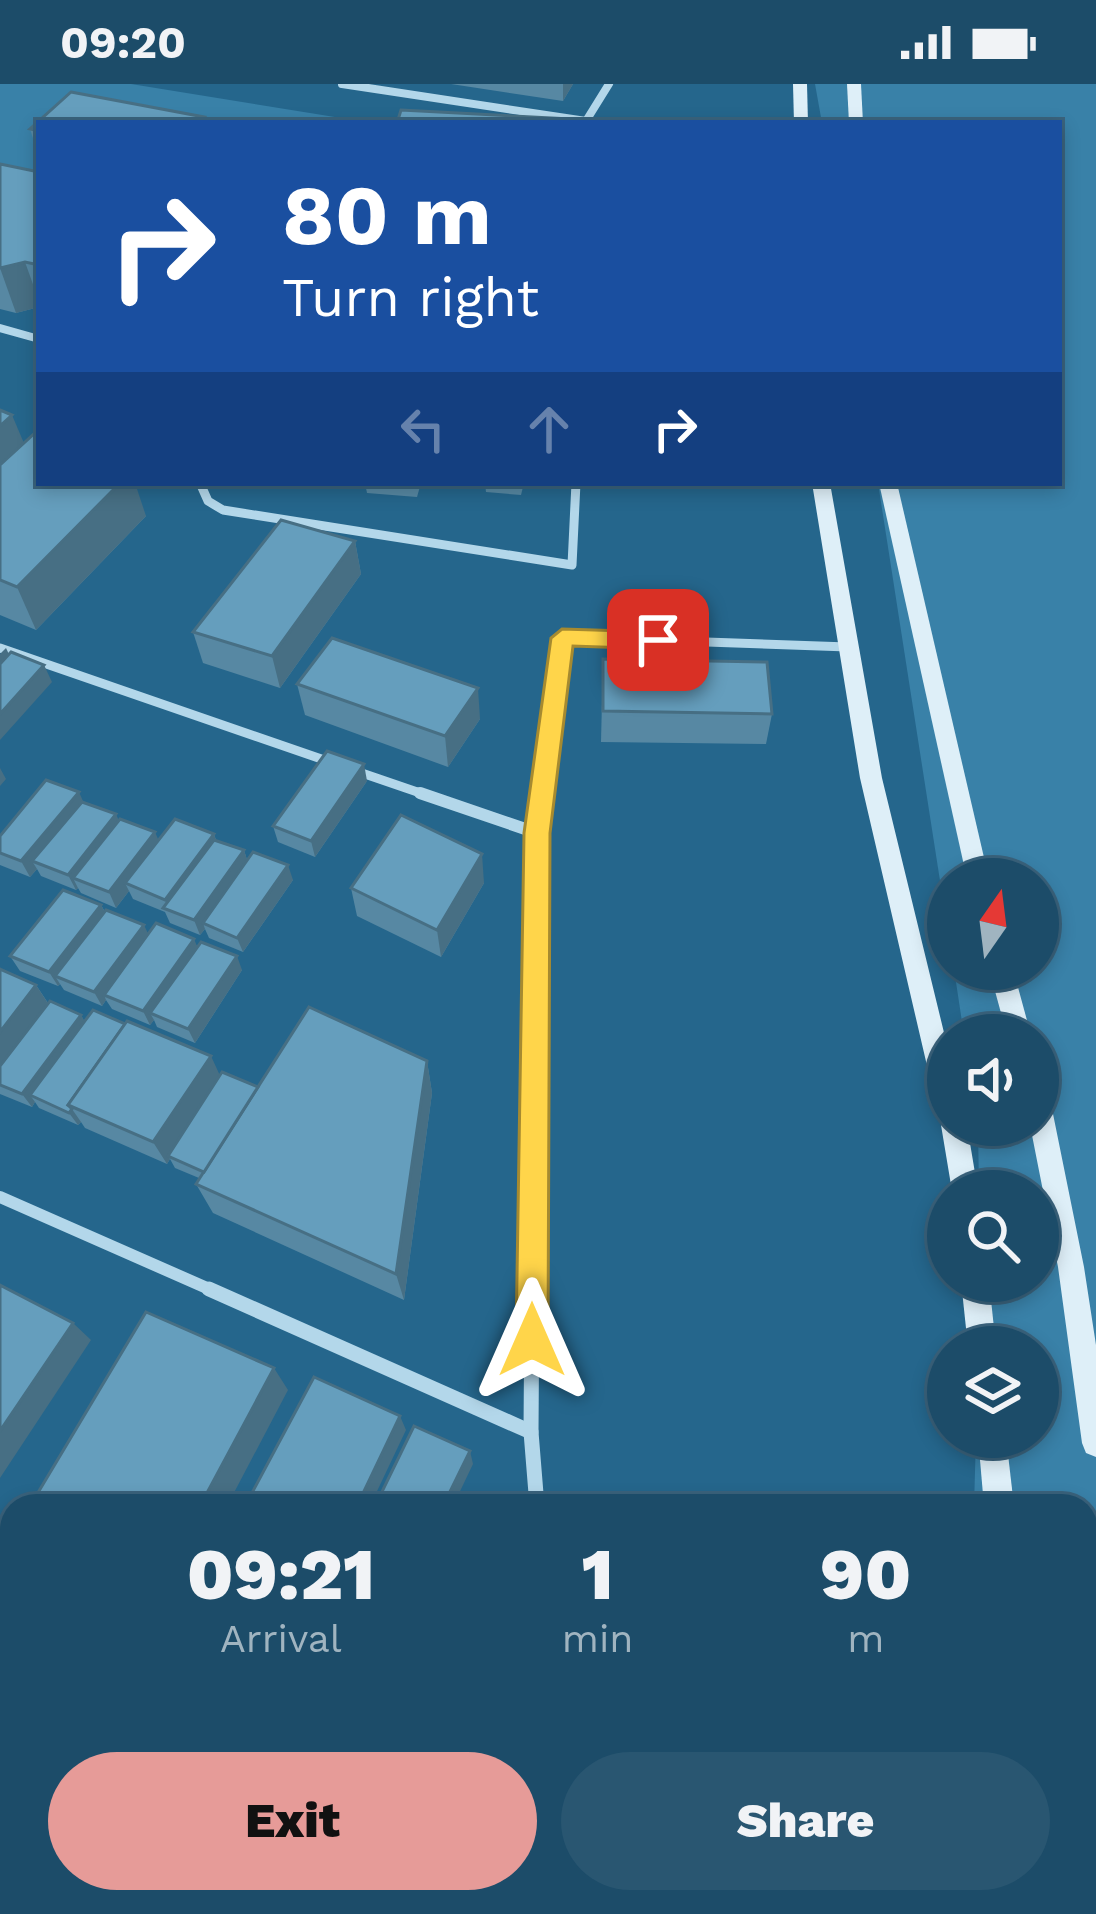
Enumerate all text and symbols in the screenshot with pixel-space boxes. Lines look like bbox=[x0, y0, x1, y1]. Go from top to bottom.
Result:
text: 09:20 bbox=[60, 16, 186, 69]
text: 80 m bbox=[282, 166, 492, 264]
icon: right bbox=[84, 168, 240, 324]
text: Turn right bbox=[282, 266, 539, 329]
icon: left bbox=[390, 396, 456, 462]
icon: ahead bbox=[516, 396, 582, 462]
icon: right bbox=[642, 396, 708, 462]
pin bbox=[607, 589, 709, 691]
icon: arrive bbox=[625, 607, 691, 673]
north arrow bbox=[927, 858, 1059, 990]
map controls bbox=[927, 858, 1059, 1458]
button: sound bbox=[927, 1014, 1059, 1146]
button: search bbox=[927, 1170, 1059, 1302]
position arrow bbox=[469, 1277, 595, 1403]
button: layers bbox=[927, 1326, 1059, 1458]
text: 09:21 bbox=[187, 1532, 375, 1616]
text: 1 bbox=[582, 1532, 614, 1616]
text: 90 bbox=[820, 1532, 911, 1616]
text: Arrival bbox=[220, 1616, 342, 1661]
text: min bbox=[562, 1616, 633, 1661]
text: m bbox=[847, 1616, 884, 1661]
button: Exit bbox=[48, 1752, 537, 1890]
button: Share bbox=[561, 1752, 1050, 1890]

